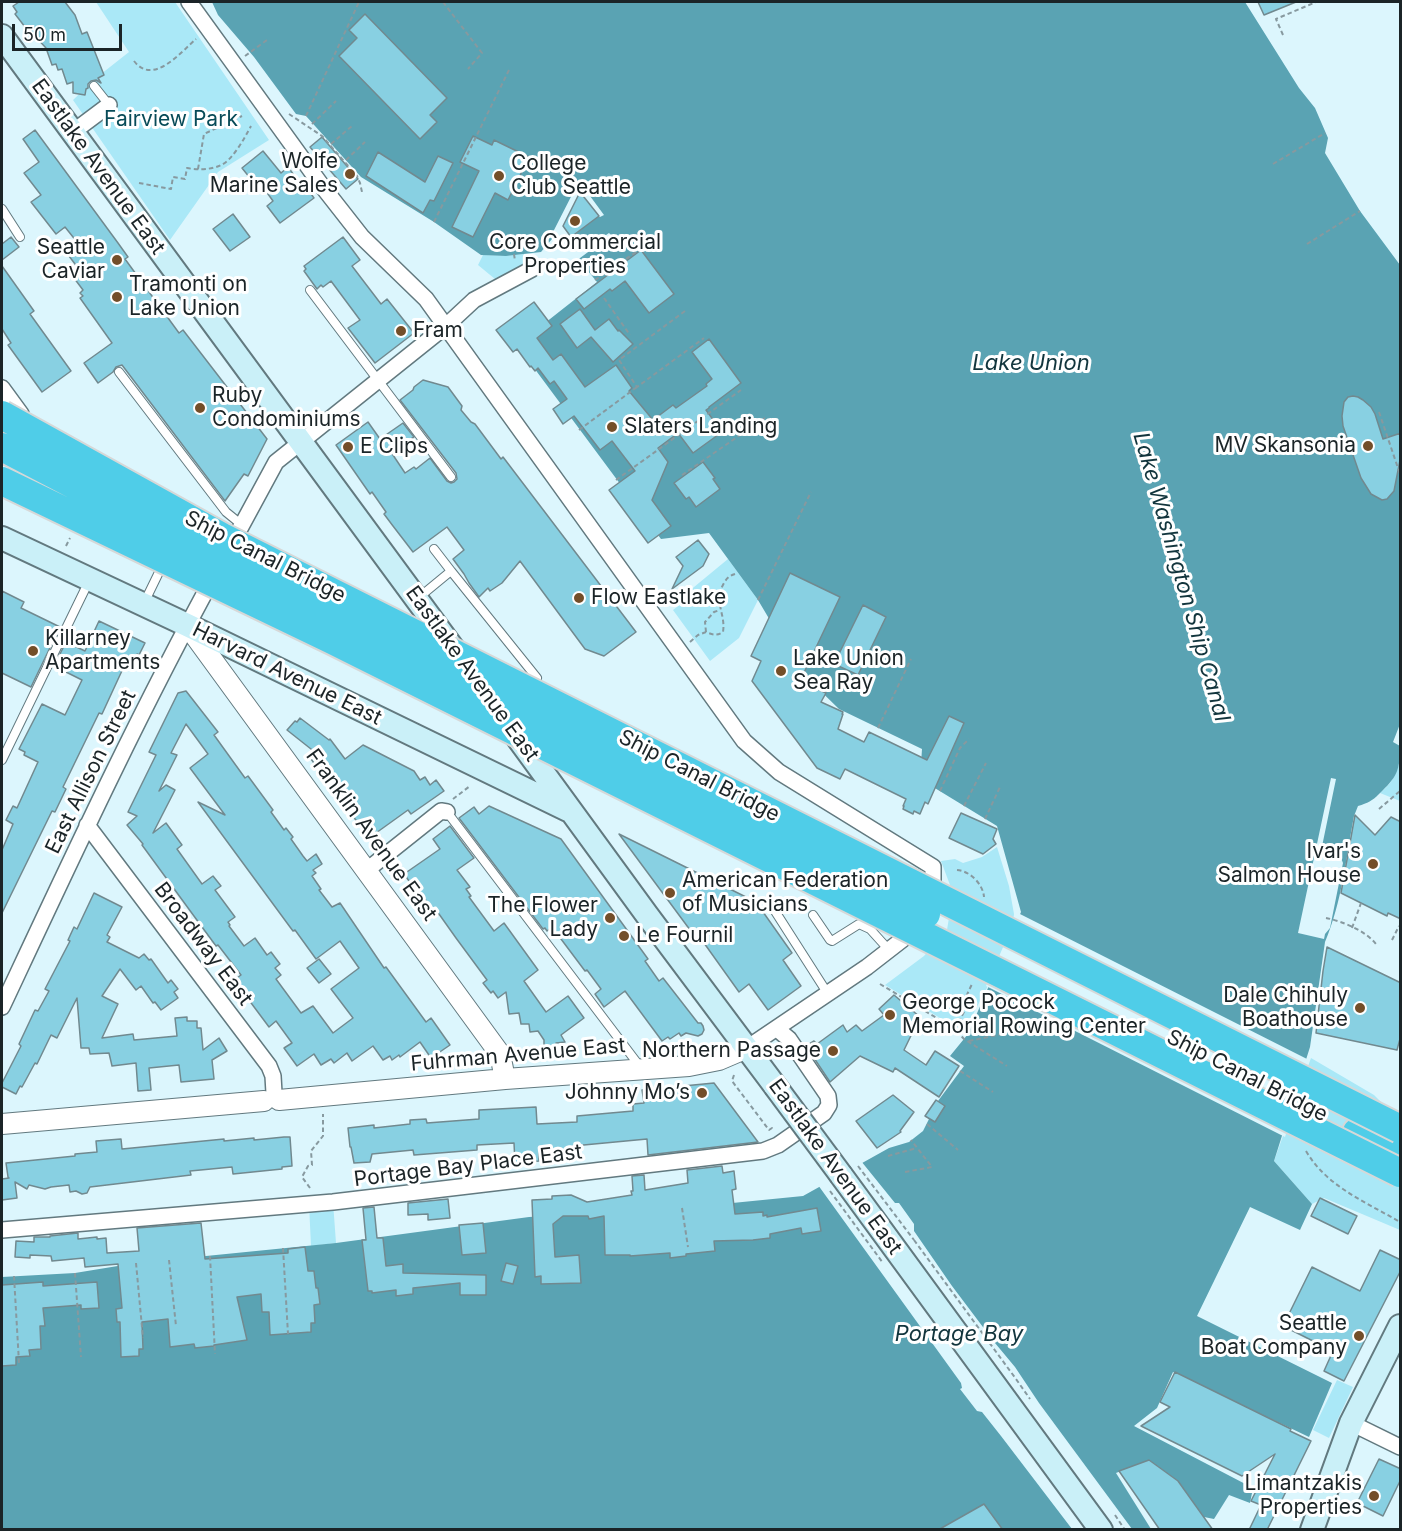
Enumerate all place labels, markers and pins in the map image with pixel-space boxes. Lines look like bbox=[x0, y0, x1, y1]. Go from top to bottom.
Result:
place label: Wolfe Marine Sales bbox=[210, 149, 338, 199]
place label: College Club Seattle bbox=[511, 151, 631, 201]
marker: Wolfe Marine Sales bbox=[343, 167, 357, 181]
marker: College Club Seattle bbox=[492, 169, 506, 183]
marker: Core Commercial Properties bbox=[568, 214, 582, 228]
place label: Core Commercial Properties bbox=[489, 230, 661, 280]
place label: Seattle Caviar bbox=[37, 235, 105, 285]
marker: Seattle Caviar bbox=[110, 253, 124, 267]
place label: Tramonti on Lake Union bbox=[129, 272, 247, 322]
marker: Tramonti on Lake Union bbox=[110, 290, 124, 304]
place label: Fram bbox=[413, 318, 463, 344]
marker: Fram bbox=[394, 324, 408, 338]
place label: Ruby Condominiums bbox=[212, 383, 361, 433]
marker: Ruby Condominiums bbox=[193, 401, 207, 415]
place label: Slaters Landing bbox=[624, 414, 777, 440]
marker: Slaters Landing bbox=[605, 420, 619, 434]
place label: MV Skansonia bbox=[1214, 433, 1356, 459]
place label: E Clips bbox=[360, 434, 428, 460]
marker: MV Skansonia bbox=[1361, 439, 1375, 453]
marker: E Clips bbox=[341, 440, 355, 454]
place label: Flow Eastlake bbox=[591, 585, 726, 611]
marker: Flow Eastlake bbox=[572, 591, 586, 605]
place label: Killarney Apartments bbox=[45, 626, 160, 676]
marker: Killarney Apartments bbox=[26, 644, 40, 658]
place label: Lake Union Sea Ray bbox=[793, 646, 904, 696]
marker: Lake Union Sea Ray bbox=[774, 664, 788, 678]
place label: Ivar's Salmon House bbox=[1217, 839, 1361, 889]
marker: Ivar's Salmon House bbox=[1366, 857, 1380, 871]
place label: American Federation of Musicians bbox=[682, 868, 888, 918]
marker: American Federation of Musicians bbox=[663, 886, 677, 900]
place label: The Flower Lady bbox=[487, 893, 598, 943]
marker: The Flower Lady bbox=[603, 911, 617, 925]
place label: Le Fournil bbox=[636, 923, 733, 949]
marker: Le Fournil bbox=[617, 929, 631, 943]
place label: Dale Chihuly Boathouse bbox=[1223, 983, 1348, 1033]
place label: George Pocock Memorial Rowing Center bbox=[902, 990, 1146, 1040]
marker: Dale Chihuly Boathouse bbox=[1353, 1001, 1367, 1015]
marker: George Pocock Memorial Rowing Center bbox=[883, 1008, 897, 1022]
place label: Northern Passage bbox=[642, 1038, 821, 1064]
marker: Northern Passage bbox=[826, 1044, 840, 1058]
place label: Johnny Mo’s bbox=[565, 1080, 690, 1106]
marker: Johnny Mo’s bbox=[695, 1086, 709, 1100]
place label: Seattle Boat Company bbox=[1201, 1311, 1347, 1361]
marker: Seattle Boat Company bbox=[1352, 1329, 1366, 1343]
place label: Limantzakis Properties bbox=[1244, 1471, 1362, 1521]
marker: Limantzakis Properties bbox=[1367, 1489, 1381, 1503]

